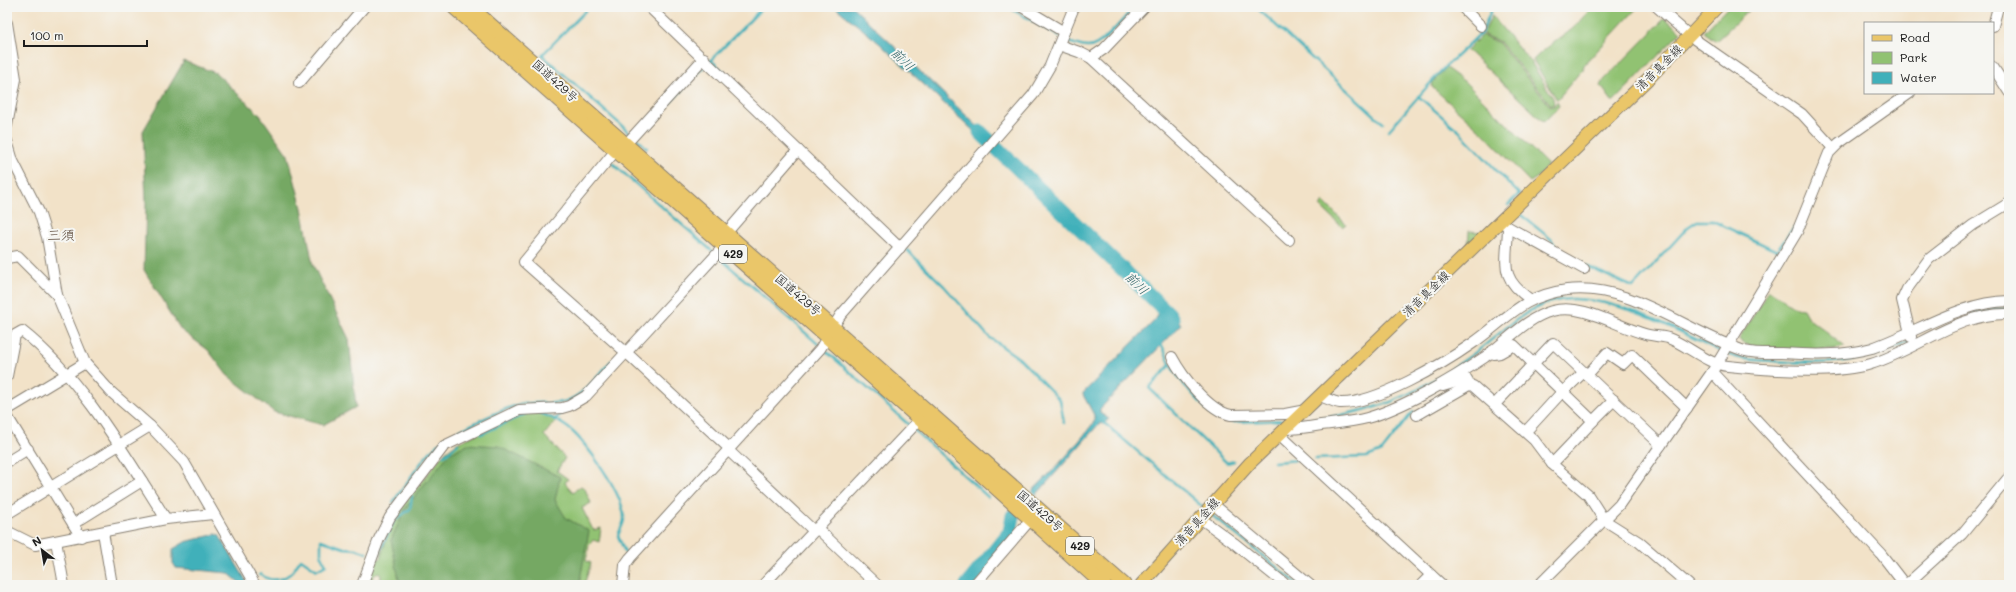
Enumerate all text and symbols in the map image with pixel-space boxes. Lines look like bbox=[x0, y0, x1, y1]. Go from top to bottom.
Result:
scale bar bbox=[24, 22, 147, 48]
legend bbox=[1864, 22, 1994, 94]
text: 100 m bbox=[30, 27, 64, 43]
text: Road bbox=[1900, 29, 1930, 45]
street label: 清音真金線 bbox=[1631, 40, 1685, 94]
water label: 前川 bbox=[888, 43, 919, 74]
text: Park bbox=[1900, 49, 1927, 65]
street label: 国道429号 bbox=[529, 55, 582, 105]
text: Water bbox=[1900, 69, 1937, 85]
district label: 三須 bbox=[47, 225, 75, 244]
road number: 429 bbox=[719, 245, 747, 263]
water label: 前川 bbox=[1122, 267, 1153, 298]
street label: 清音真金線 bbox=[1398, 267, 1452, 320]
street label: 国道429号 bbox=[772, 270, 825, 319]
street label: 国道429号 bbox=[1014, 486, 1067, 535]
street label: 清音真金線 bbox=[1170, 494, 1222, 549]
north arrow bbox=[22, 530, 62, 570]
text: N bbox=[29, 532, 44, 550]
road number: 429 bbox=[1066, 537, 1094, 555]

